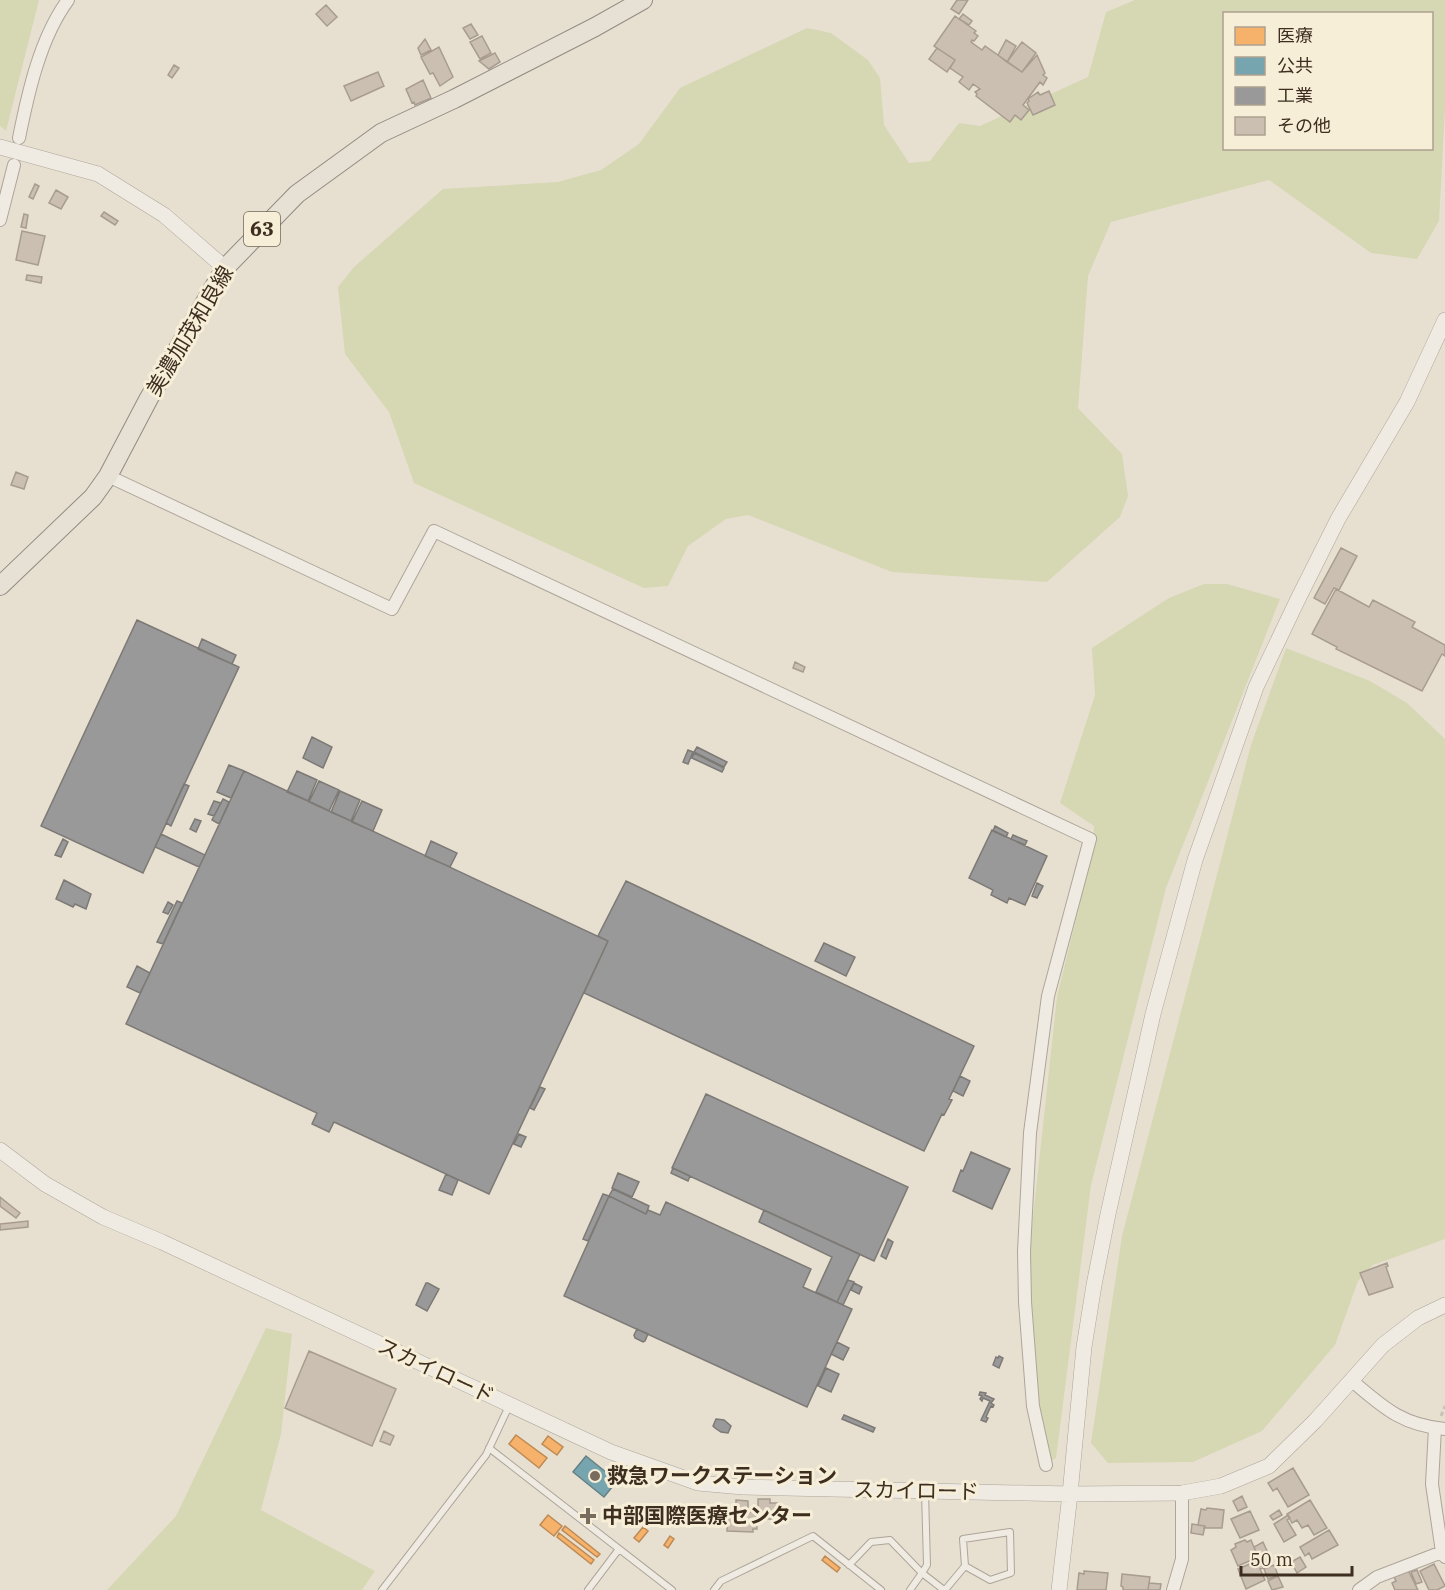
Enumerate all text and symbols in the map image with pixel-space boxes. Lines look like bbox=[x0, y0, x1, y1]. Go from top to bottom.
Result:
legend bbox=[1223, 12, 1433, 150]
text: 医療 bbox=[1277, 24, 1313, 47]
text: 公共 bbox=[1277, 54, 1313, 77]
text: 工業 bbox=[1277, 84, 1313, 107]
text: その他 bbox=[1277, 114, 1331, 137]
road number: 63 bbox=[244, 212, 280, 246]
street label: 美濃加茂和良線 bbox=[139, 260, 239, 401]
street label: スカイロード bbox=[373, 1331, 499, 1409]
place label: 救急ワークステーション bbox=[607, 1461, 837, 1489]
marker: 救急ワークステーション bbox=[588, 1469, 602, 1483]
street label: スカイロード bbox=[853, 1475, 979, 1505]
place label: 中部国際医療センター bbox=[602, 1501, 812, 1529]
marker: 中部国際医療センター bbox=[579, 1507, 597, 1525]
scale bar bbox=[1241, 1539, 1352, 1577]
text: 50 m bbox=[1250, 1548, 1293, 1571]

